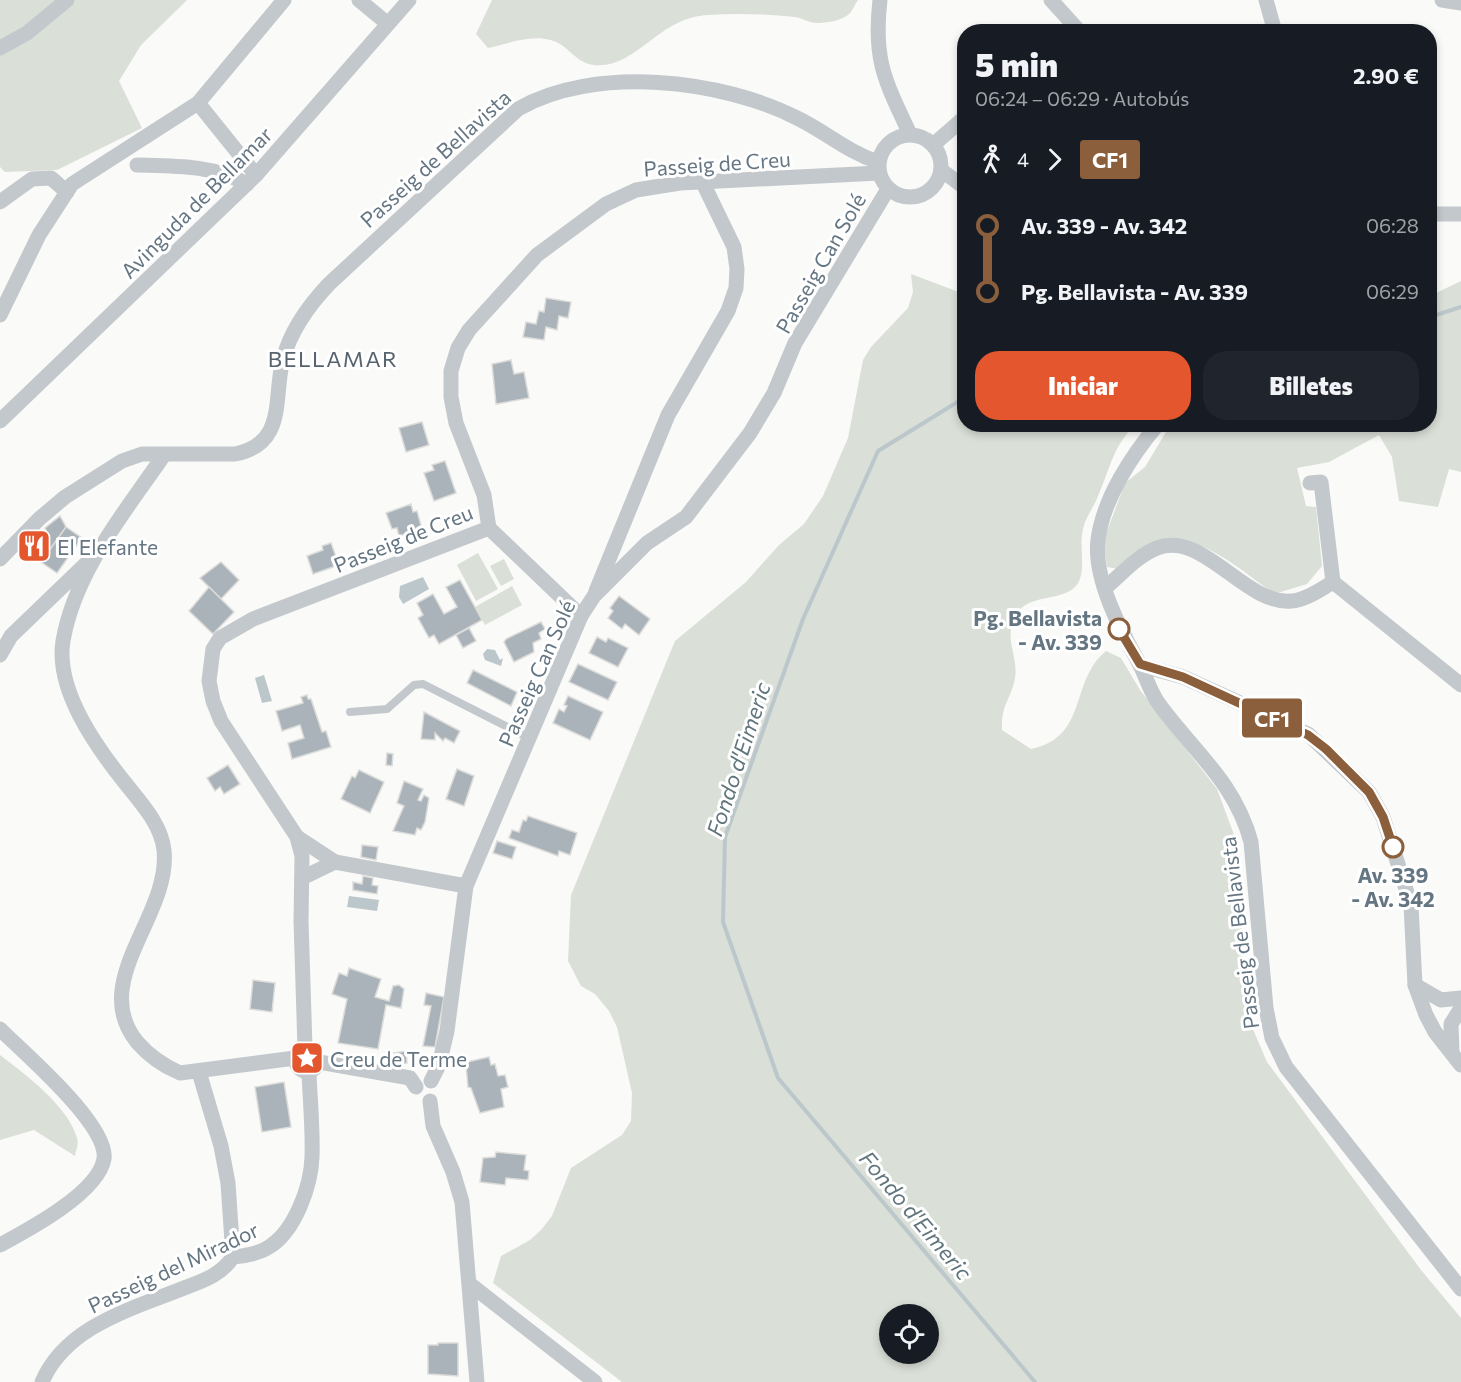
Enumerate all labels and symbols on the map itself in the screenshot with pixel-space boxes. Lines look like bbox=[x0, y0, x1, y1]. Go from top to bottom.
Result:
street label: Passeig de Bellavista bbox=[355, 84, 515, 232]
street label: Avinguda de Bellamar bbox=[115, 121, 277, 283]
street label: Passeig de Creu bbox=[643, 145, 791, 181]
street label: Passeig Can Solé bbox=[770, 188, 870, 338]
district label: BELLAMAR bbox=[268, 345, 398, 372]
street label: Passeig de Creu bbox=[330, 499, 476, 577]
restaurant icon: El Elefante bbox=[16, 528, 52, 564]
place label: El Elefante bbox=[57, 534, 158, 559]
street label: Passeig Can Solé bbox=[492, 596, 580, 750]
place label: Pg. Bellavista - Av. 339 bbox=[973, 605, 1102, 654]
marker: Pg. Bellavista - Av. 339 bbox=[1108, 618, 1130, 640]
water label: Fondo d'Eimeric bbox=[700, 679, 776, 839]
line badge: CF1 bbox=[1238, 698, 1306, 738]
street label: Passeig de Bellavista bbox=[1215, 835, 1263, 1031]
marker: Av. 339 - Av. 342 bbox=[1382, 836, 1404, 858]
place label: Av. 339 - Av. 342 bbox=[1351, 862, 1435, 911]
place icon: Creu de Terme bbox=[289, 1040, 325, 1076]
place label: Creu de Terme bbox=[330, 1046, 467, 1071]
water label: Fondo d'Eimeric bbox=[854, 1145, 978, 1285]
street label: Passeig del Mirador bbox=[84, 1216, 262, 1318]

